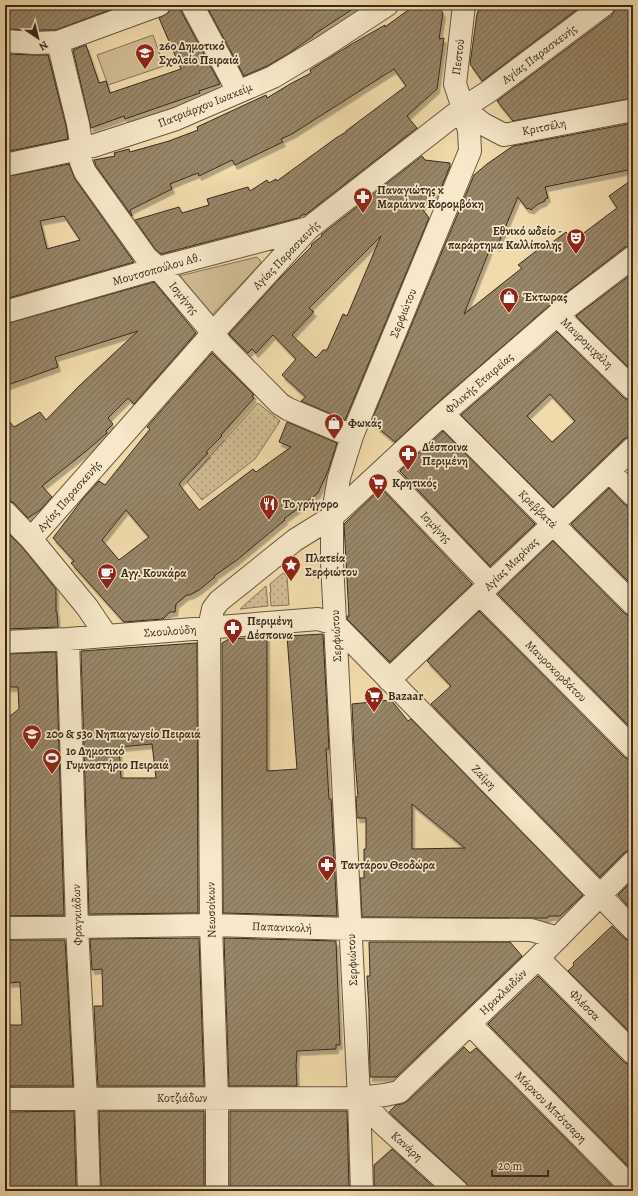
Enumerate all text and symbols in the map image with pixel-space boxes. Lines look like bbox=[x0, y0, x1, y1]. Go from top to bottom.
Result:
north arrow bbox=[18, 18, 58, 58]
street label: Αγίας Παρασκευής bbox=[497, 21, 580, 88]
text: N bbox=[36, 37, 51, 54]
place label: 26ο Δημοτικό Σχολείο Πειραιά bbox=[159, 38, 239, 68]
street label: Πεστού bbox=[448, 38, 468, 76]
school or university icon: 26ο Δημοτικό Σχολείο Πειραιά bbox=[134, 42, 156, 70]
street label: Πατριάρχου Ιωακείμ bbox=[155, 79, 255, 131]
street label: Κριτσέλη bbox=[521, 115, 567, 139]
place label: Παναγιώτης κ Μαριάννα Κορομβόκη bbox=[377, 182, 484, 212]
pharmacy icon: Παναγιώτης κ Μαριάννα Κορομβόκη bbox=[352, 186, 374, 214]
street label: Αγίας Παρασκευής bbox=[248, 217, 323, 294]
place label: Εθνικό ωδείο - παράρτημα Καλλίπολης bbox=[448, 223, 562, 253]
theatre icon: Εθνικό ωδείο - παράρτημα Καλλίπολης bbox=[565, 227, 587, 255]
street label: Μουτσοπούλου Αθ. bbox=[111, 249, 203, 289]
street label: Ισμήνης bbox=[165, 278, 203, 318]
street label: Σερφιώτου bbox=[386, 286, 420, 340]
shop icon: Έκτωρας bbox=[498, 286, 520, 314]
place label: Έκτωρας bbox=[523, 289, 568, 305]
street label: Μαυρομιχάλη bbox=[557, 314, 617, 372]
street label: Φιλικής Εταιρείας bbox=[441, 349, 517, 417]
shop icon: Φωκάς bbox=[323, 412, 345, 440]
place label: Φωκάς bbox=[348, 415, 382, 431]
place label: Δέσποινα Περιμένη bbox=[422, 439, 469, 469]
pharmacy icon: Δέσποινα Περιμένη bbox=[397, 443, 419, 471]
street label: Αγίας Παρασκευής bbox=[33, 457, 105, 536]
supermarket icon: Κρητικός bbox=[367, 472, 389, 500]
place label: Κρητικός bbox=[392, 475, 437, 491]
street label: Κρεββατά bbox=[515, 486, 561, 532]
restaurant icon: Το γρήγορο bbox=[258, 493, 280, 521]
place label: Το γρήγορο bbox=[283, 496, 338, 512]
street label: Ισμήνης bbox=[417, 508, 455, 546]
street label: Αγίας Μαρίνας bbox=[479, 534, 542, 595]
place label: Πλατεία Σερφιώτου bbox=[305, 550, 357, 580]
place icon: Πλατεία Σερφιώτου bbox=[280, 554, 302, 582]
cafe icon: Αγγ. Κουκάρα bbox=[96, 562, 118, 590]
place label: Αγγ. Κουκάρα bbox=[120, 565, 187, 581]
street label: Σερφιώτου bbox=[327, 610, 345, 662]
place label: Περιμένη Δέσποινα bbox=[247, 613, 294, 643]
pharmacy icon: Περιμένη Δέσποινα bbox=[222, 617, 244, 645]
street label: Σκουλούδη bbox=[143, 621, 197, 641]
street label: Μαυροκορδάτου bbox=[522, 637, 590, 705]
supermarket icon: Bazaar bbox=[363, 685, 385, 713]
place label: Bazaar bbox=[388, 688, 423, 704]
school or university icon: 20ο & 53ο Νηπιαγωγείο Πειραιά bbox=[21, 723, 43, 751]
place label: 20ο & 53ο Νηπιαγωγείο Πειραιά bbox=[46, 726, 201, 742]
place label: 1ο Δημοτικό Γυμναστήριο Πειραιά bbox=[66, 743, 170, 773]
sports icon: 1ο Δημοτικό Γυμναστήριο Πειραιά bbox=[41, 747, 63, 775]
street label: Ζαΐμη bbox=[468, 761, 500, 793]
pharmacy icon: Ταντάρου Θεοδώρα bbox=[316, 854, 338, 882]
place label: Ταντάρου Θεοδώρα bbox=[341, 857, 436, 873]
street label: Νεωσοίκων bbox=[203, 882, 219, 938]
street label: Φραγκιάδων bbox=[68, 884, 86, 946]
street label: Παπανικολή bbox=[252, 918, 312, 936]
street label: Σερφιώτου bbox=[343, 934, 361, 986]
street label: Ηρακλειδών bbox=[476, 965, 530, 1019]
street label: Φλέσσα bbox=[566, 986, 605, 1025]
street label: Μάρκου Μπότσαρη bbox=[512, 1068, 590, 1146]
street label: Κοτζιάδων bbox=[157, 1090, 207, 1106]
street label: Κανάρη bbox=[388, 1127, 426, 1165]
scale bar bbox=[492, 1152, 548, 1178]
text: 20 m bbox=[498, 1158, 522, 1174]

